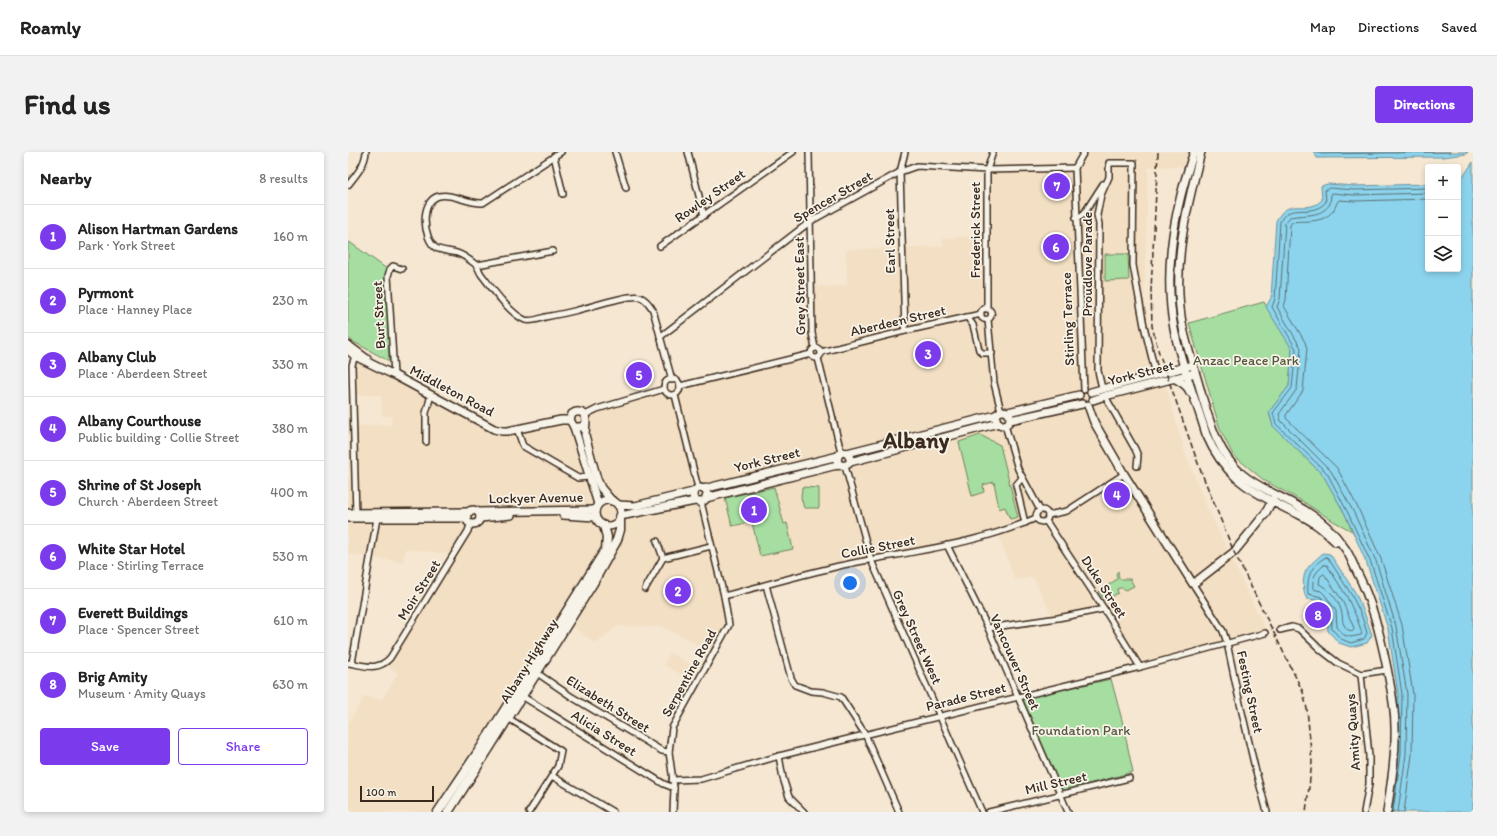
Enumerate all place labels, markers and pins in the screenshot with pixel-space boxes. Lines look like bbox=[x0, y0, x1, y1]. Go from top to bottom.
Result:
pin: 7 bbox=[1044, 171, 1070, 201]
pin: 6 bbox=[1043, 232, 1069, 262]
pin: 3 bbox=[915, 339, 941, 369]
pin: 5 bbox=[626, 360, 652, 390]
pin: 4 bbox=[1104, 480, 1130, 510]
pin: 1 bbox=[741, 495, 767, 525]
pin: 2 bbox=[665, 576, 691, 606]
pin: 8 bbox=[1305, 600, 1331, 630]

